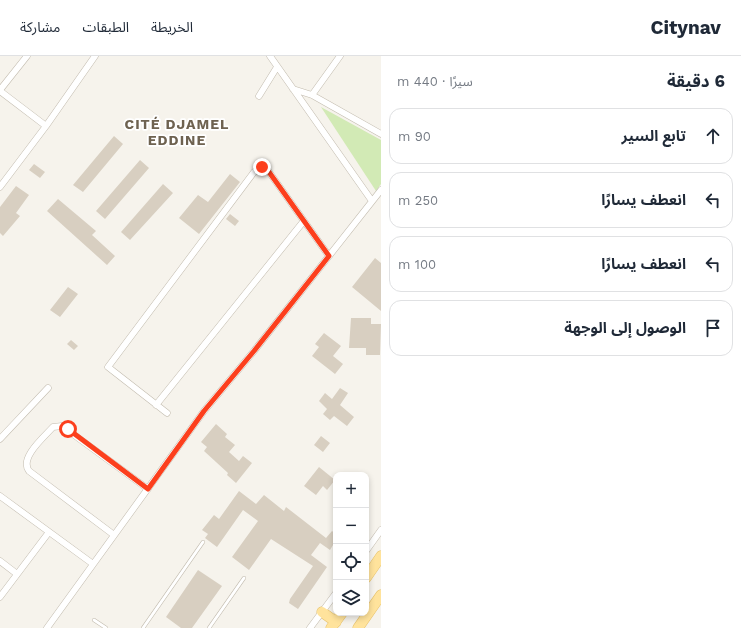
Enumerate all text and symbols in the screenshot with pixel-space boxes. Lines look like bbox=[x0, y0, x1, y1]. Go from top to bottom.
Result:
text: Citynav bbox=[651, 16, 721, 39]
text: مشاركة bbox=[20, 19, 60, 35]
text: الطبقات bbox=[82, 19, 129, 35]
text: الخريطة bbox=[151, 19, 193, 35]
text: 6 دقيقة bbox=[667, 71, 725, 91]
text: سيرًا · 440 m bbox=[397, 74, 473, 89]
district label: CITÉ DJAMEL EDDINE bbox=[125, 116, 229, 148]
icon: ahead bbox=[702, 125, 724, 147]
text: تابع السير bbox=[622, 127, 686, 145]
text: 90 m bbox=[398, 129, 431, 144]
route end bbox=[253, 158, 271, 176]
icon: left bbox=[702, 189, 724, 211]
text: انعطف يسارًا bbox=[601, 191, 686, 209]
text: 250 m bbox=[398, 193, 438, 208]
icon: left bbox=[702, 253, 724, 275]
text: انعطف يسارًا bbox=[601, 255, 686, 273]
text: 100 m bbox=[398, 257, 436, 272]
icon: arrive bbox=[702, 317, 724, 339]
text: الوصول إلى الوجهة bbox=[564, 319, 686, 337]
route start bbox=[59, 420, 77, 438]
map controls bbox=[333, 472, 369, 616]
button: + bbox=[333, 472, 369, 508]
button: − bbox=[333, 508, 369, 544]
button: locate bbox=[333, 544, 369, 580]
button: layers bbox=[333, 580, 369, 616]

